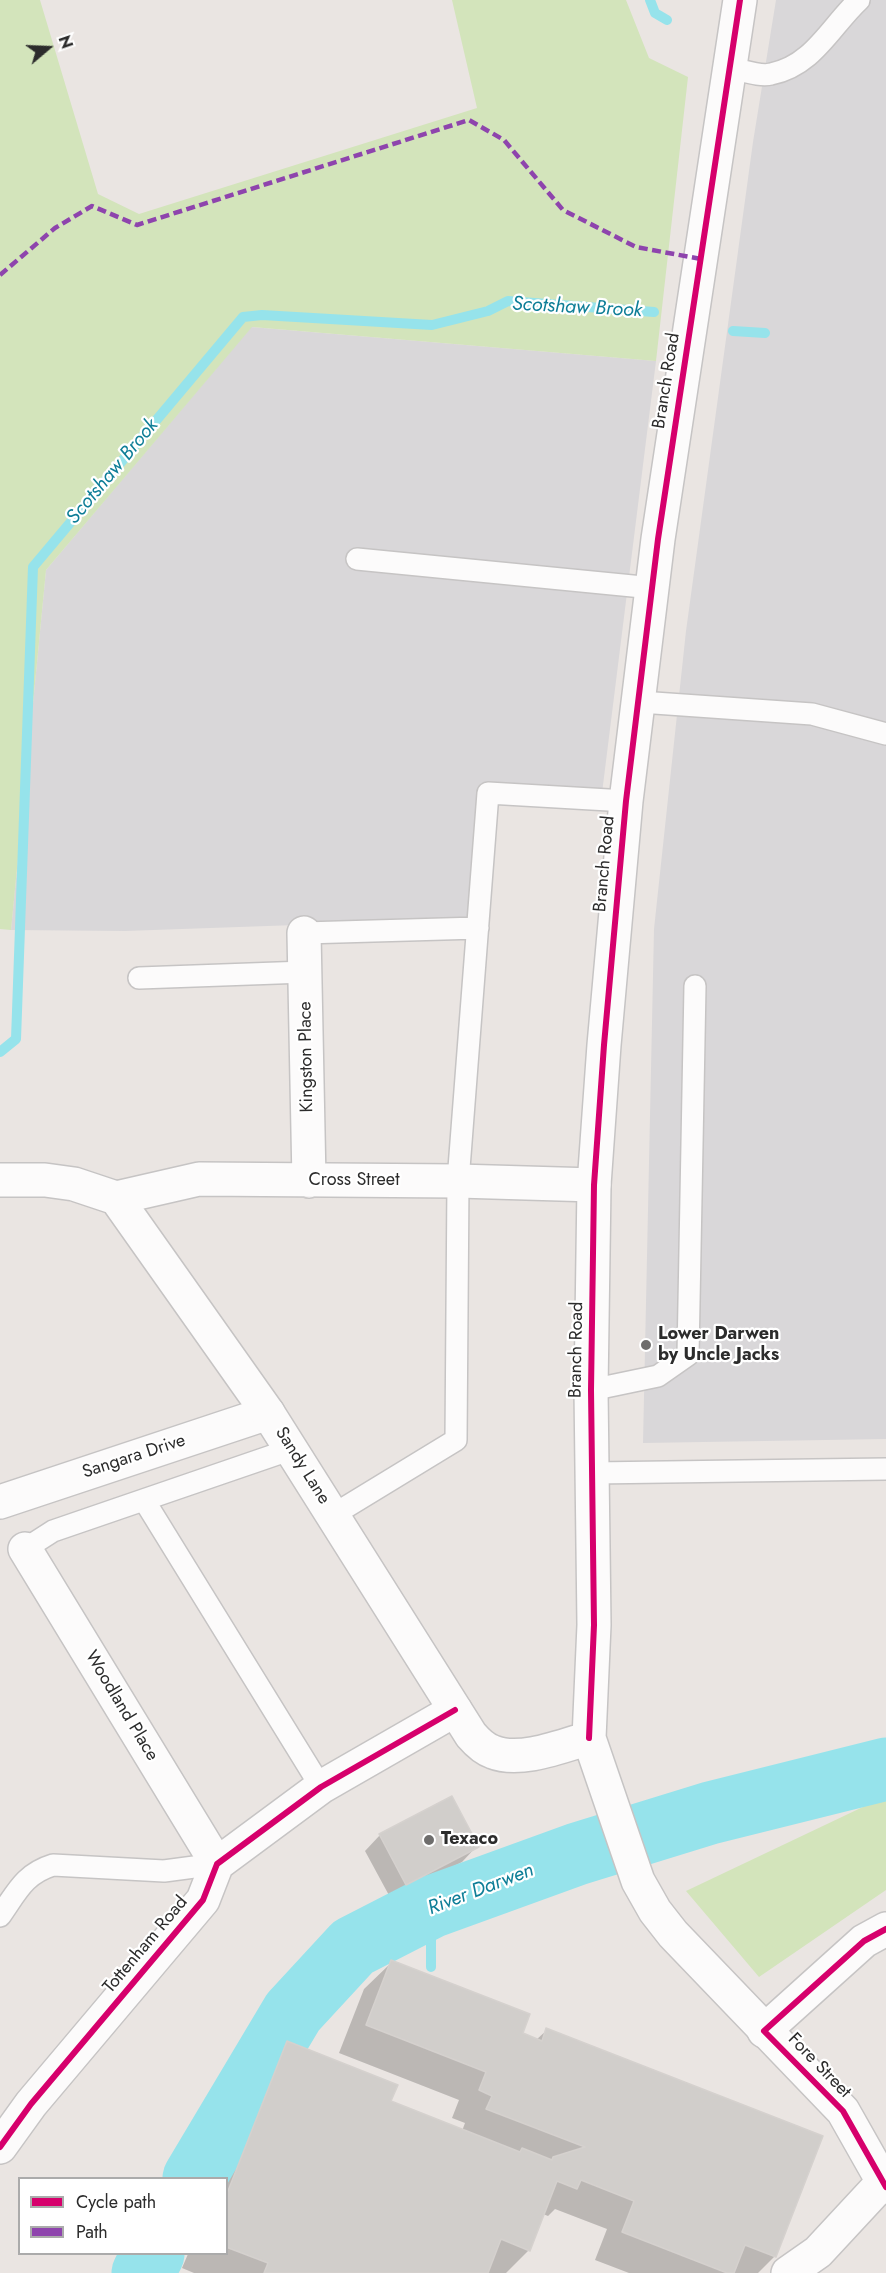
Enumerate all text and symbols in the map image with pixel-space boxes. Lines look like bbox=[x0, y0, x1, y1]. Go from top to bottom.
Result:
north arrow bbox=[18, 18, 78, 78]
text: N bbox=[53, 32, 78, 52]
water label: Scotshaw Brook bbox=[511, 293, 643, 323]
street label: Branch Road bbox=[649, 332, 685, 430]
water label: Scotshaw Brook bbox=[62, 414, 164, 530]
street label: Branch Road bbox=[590, 815, 620, 913]
street label: Kingston Place bbox=[295, 1001, 319, 1113]
street label: Cross Street bbox=[309, 1170, 399, 1192]
street label: Branch Road bbox=[565, 1302, 589, 1398]
place label: Lower Darwen by Uncle Jacks bbox=[658, 1324, 779, 1366]
marker: Lower Darwen by Uncle Jacks bbox=[639, 1338, 653, 1352]
street label: Sandy Lane bbox=[270, 1423, 334, 1509]
street label: Sangara Drive bbox=[80, 1430, 188, 1484]
street label: Woodland Place bbox=[80, 1647, 162, 1765]
place label: Texaco bbox=[441, 1829, 498, 1851]
marker: Texaco bbox=[422, 1833, 436, 1847]
water label: River Darwen bbox=[425, 1859, 537, 1921]
street label: Tottenham Road bbox=[99, 1892, 193, 1998]
street label: Fore Street bbox=[783, 2029, 855, 2103]
legend bbox=[18, 2177, 228, 2255]
text: Cycle path bbox=[76, 2189, 156, 2215]
text: Path bbox=[76, 2219, 108, 2245]

